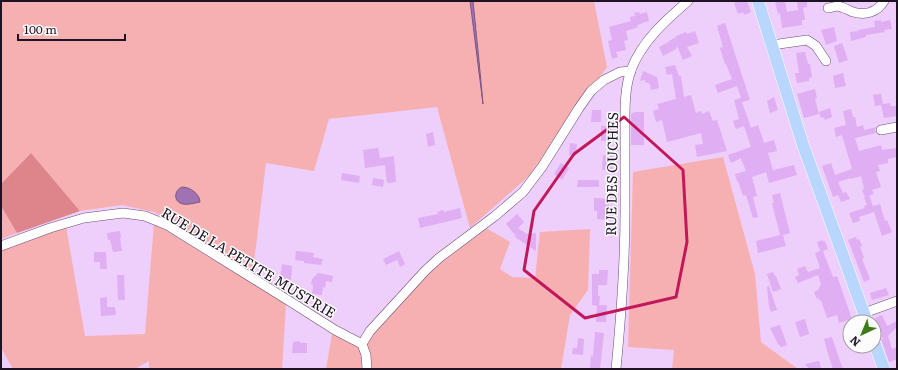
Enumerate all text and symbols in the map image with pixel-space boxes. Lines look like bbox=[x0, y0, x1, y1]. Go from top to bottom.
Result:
scale bar bbox=[18, 16, 125, 42]
text: 100 m bbox=[24, 20, 57, 38]
street label: RUE DES OUCHES bbox=[600, 112, 622, 236]
street label: RUE DE LA PETITE MUSTRIE bbox=[158, 202, 340, 322]
north arrow bbox=[842, 314, 882, 354]
text: N bbox=[845, 333, 863, 351]

